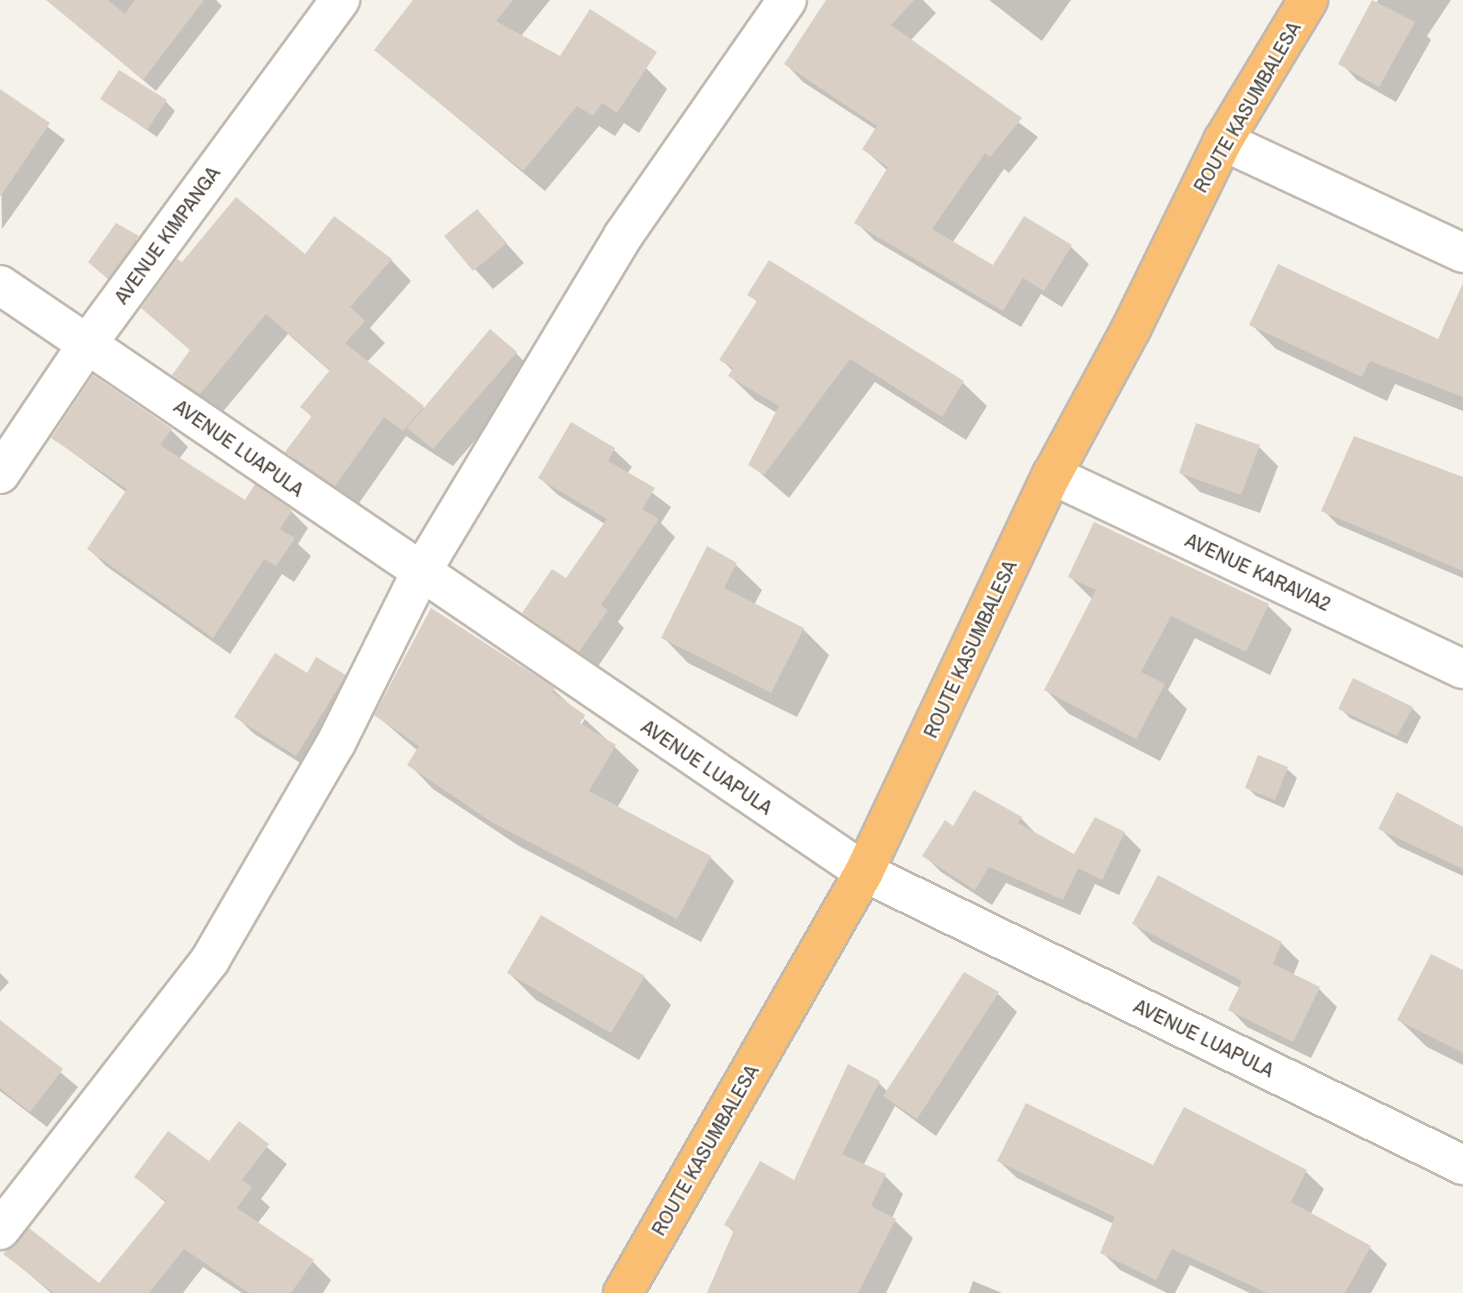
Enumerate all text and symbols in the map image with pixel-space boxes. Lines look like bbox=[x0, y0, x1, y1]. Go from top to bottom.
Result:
street label: ROUTE KASUMBALESA bbox=[1188, 17, 1306, 197]
street label: AVENUE KIMPANGA bbox=[109, 161, 225, 309]
street label: AVENUE LUAPULA bbox=[169, 394, 309, 502]
street label: AVENUE KARAVIA2 bbox=[1181, 527, 1335, 617]
street label: ROUTE KASUMBALESA bbox=[918, 556, 1022, 742]
street label: AVENUE LUAPULA bbox=[637, 714, 777, 820]
street label: AVENUE LUAPULA bbox=[1130, 993, 1278, 1083]
street label: ROUTE KASUMBALESA bbox=[646, 1060, 764, 1240]

